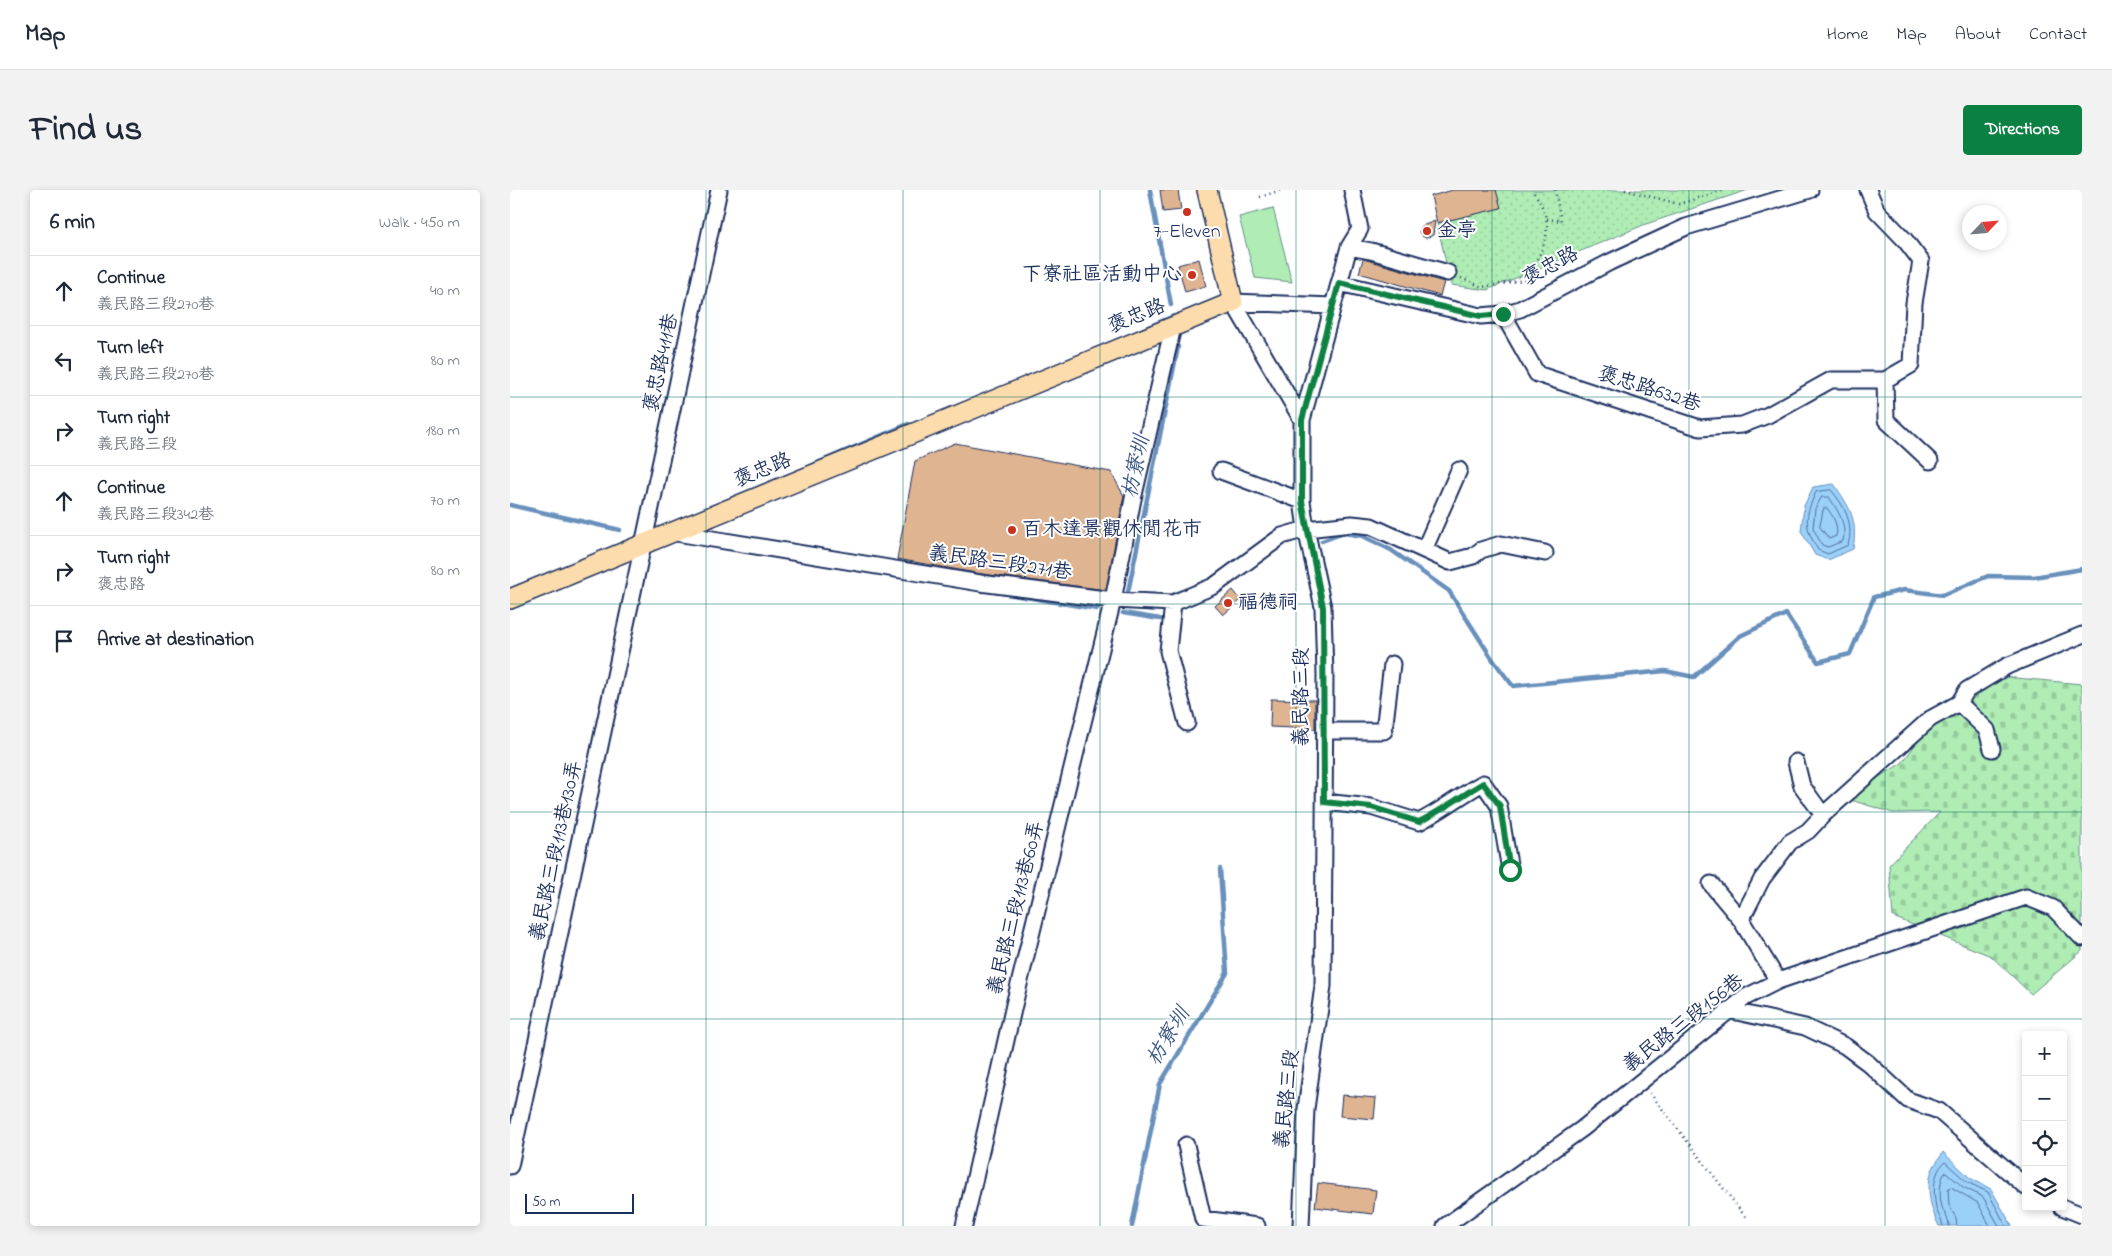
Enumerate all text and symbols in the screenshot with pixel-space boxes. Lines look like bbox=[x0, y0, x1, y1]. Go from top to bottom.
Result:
text: Map bbox=[25, 17, 66, 52]
text: Home bbox=[1827, 22, 1868, 48]
text: Map bbox=[1896, 22, 1927, 48]
text: About bbox=[1955, 22, 2001, 48]
text: Contact bbox=[2029, 22, 2087, 48]
text: Find us bbox=[30, 105, 142, 156]
button: Directions bbox=[1963, 105, 2082, 155]
north arrow bbox=[1962, 205, 2007, 250]
marker: 7-Eleven bbox=[1181, 206, 1193, 218]
text: 6 min bbox=[50, 208, 95, 238]
text: Walk · 450 m bbox=[379, 211, 460, 235]
place label: 金亭 bbox=[1437, 217, 1477, 246]
place label: 7-Eleven bbox=[1153, 218, 1221, 247]
marker: 金亭 bbox=[1421, 225, 1433, 237]
street label: 褒忠路 bbox=[1518, 240, 1585, 294]
place label: 下寮社區活動中心 bbox=[1022, 261, 1182, 290]
text: Continue bbox=[97, 265, 165, 292]
marker: 下寮社區活動中心 bbox=[1186, 269, 1198, 281]
icon: ahead bbox=[50, 277, 78, 305]
text: 40 m bbox=[430, 279, 460, 303]
street label: 褒忠路 bbox=[1104, 292, 1171, 342]
text: 義民路三段270巷 bbox=[97, 293, 214, 317]
route end bbox=[1492, 303, 1515, 326]
street label: 褒忠路411巷 bbox=[637, 310, 687, 415]
text: Turn left bbox=[97, 335, 164, 362]
icon: left bbox=[50, 347, 78, 375]
text: 80 m bbox=[431, 349, 460, 373]
street label: 褒忠路632巷 bbox=[1594, 360, 1705, 421]
text: 義民路三段270巷 bbox=[97, 363, 214, 387]
text: Turn right bbox=[97, 405, 170, 432]
icon: right bbox=[50, 417, 78, 445]
text: 180 m bbox=[426, 419, 460, 443]
water label: 枋寮圳 bbox=[1116, 431, 1159, 501]
text: 義民路三段 bbox=[97, 433, 177, 457]
street label: 褒忠路 bbox=[730, 446, 797, 496]
text: Continue bbox=[97, 475, 165, 502]
icon: ahead bbox=[50, 487, 78, 515]
text: 70 m bbox=[430, 489, 460, 513]
text: 義民路三段342巷 bbox=[97, 503, 214, 527]
place label: 百木達景觀休閒花市 bbox=[1022, 516, 1202, 545]
marker: 百木達景觀休閒花市 bbox=[1006, 524, 1018, 536]
street label: 義民路三段271巷 bbox=[926, 540, 1075, 589]
text: Turn right bbox=[97, 545, 170, 572]
icon: right bbox=[50, 557, 78, 585]
text: 80 m bbox=[431, 559, 460, 583]
text: 褒忠路 bbox=[97, 573, 145, 597]
place label: 福德祠 bbox=[1238, 589, 1298, 618]
marker: 福德祠 bbox=[1222, 597, 1234, 609]
icon: arrive bbox=[50, 627, 78, 655]
text: Arrive at destination bbox=[97, 627, 254, 654]
street label: 義民路三段 bbox=[1288, 647, 1317, 747]
street label: 義民路三段113巷130弄 bbox=[524, 758, 590, 944]
street label: 義民路三段113巷60弄 bbox=[981, 818, 1053, 998]
route start bbox=[1499, 859, 1522, 882]
street label: 義民路三段156巷 bbox=[1617, 967, 1751, 1081]
water label: 枋寮圳 bbox=[1140, 1001, 1199, 1072]
map controls bbox=[2022, 1031, 2067, 1211]
button: + bbox=[2022, 1031, 2067, 1076]
street label: 義民路三段 bbox=[1268, 1048, 1308, 1150]
button: − bbox=[2022, 1076, 2067, 1121]
button: locate bbox=[2022, 1121, 2067, 1166]
button: layers bbox=[2022, 1166, 2067, 1211]
scale bar bbox=[525, 1191, 634, 1214]
text: 50 m bbox=[532, 1192, 560, 1213]

